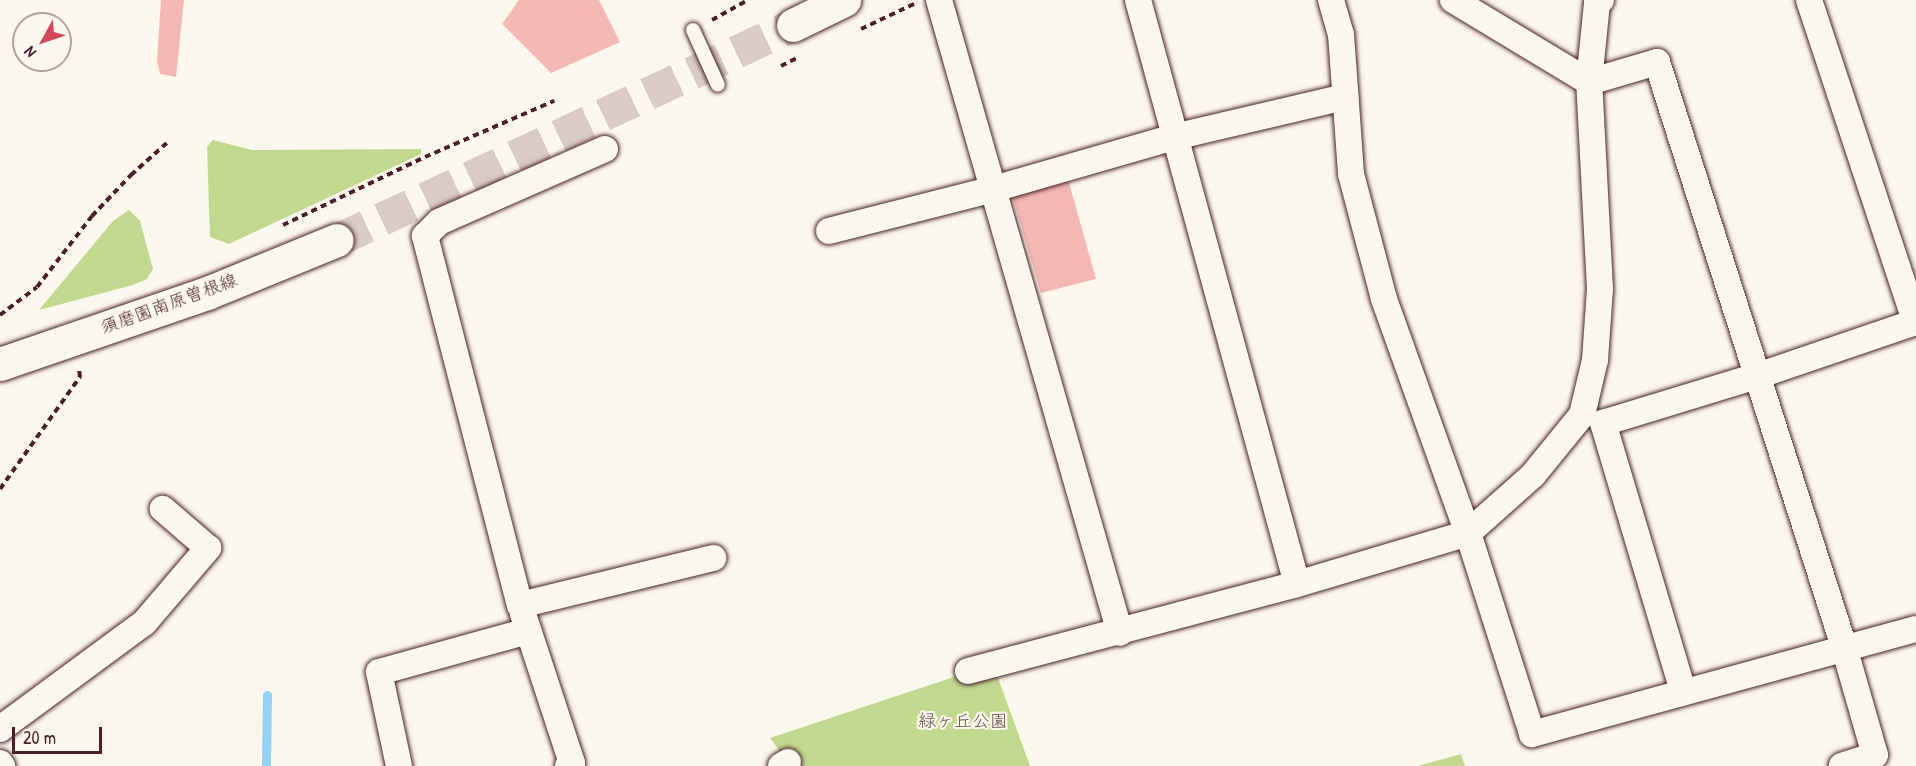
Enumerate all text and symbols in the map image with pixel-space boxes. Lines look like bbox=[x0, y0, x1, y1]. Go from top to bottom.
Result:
north arrow bbox=[12, 12, 72, 72]
text: N bbox=[19, 42, 41, 63]
street label: 須磨園南原曽根線 bbox=[98, 269, 240, 339]
park label: 緑ヶ丘公園 bbox=[918, 710, 1008, 732]
scale bar bbox=[15, 715, 105, 753]
text: 20 m bbox=[23, 725, 56, 750]

